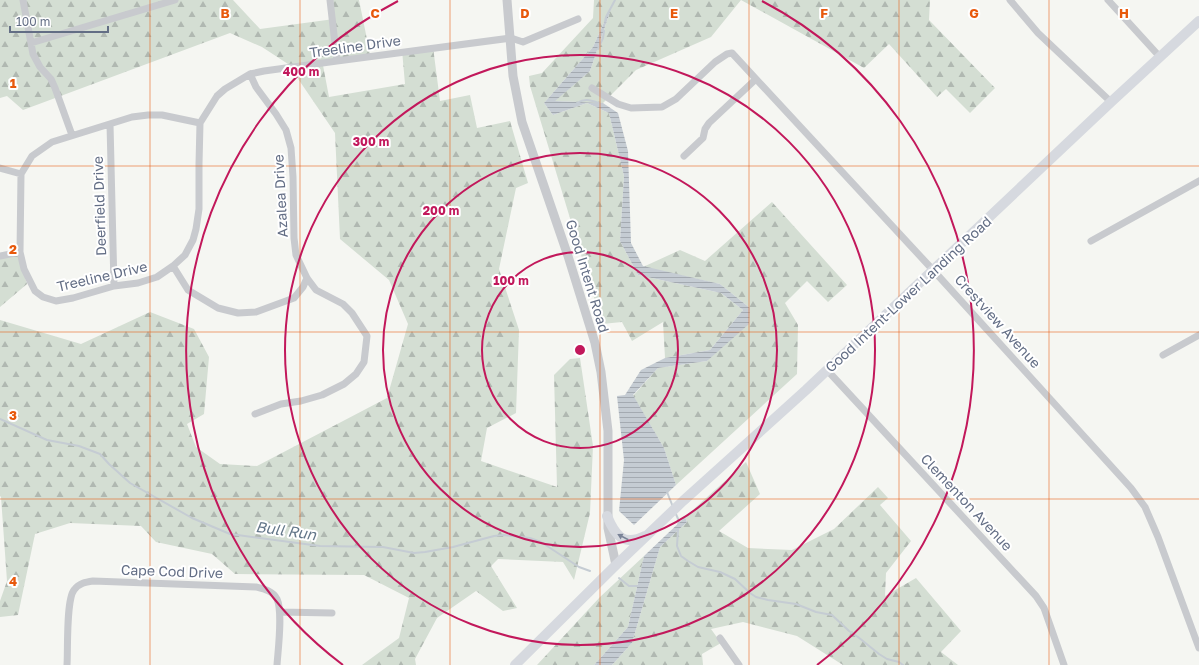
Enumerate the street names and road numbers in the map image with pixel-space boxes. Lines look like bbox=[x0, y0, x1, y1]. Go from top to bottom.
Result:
street label: Treeline Drive bbox=[308, 31, 402, 61]
street label: Azalea Drive bbox=[269, 154, 291, 238]
street label: Deerfield Drive bbox=[89, 156, 109, 256]
street label: Good Intent-Lower Landing Road bbox=[821, 212, 995, 376]
street label: Good Intent Road bbox=[563, 217, 613, 335]
street label: Treeline Drive bbox=[55, 257, 149, 295]
street label: Crestview Avenue bbox=[952, 271, 1044, 371]
street label: Clementon Avenue bbox=[918, 450, 1016, 554]
street label: Cape Cod Drive bbox=[121, 561, 223, 581]

